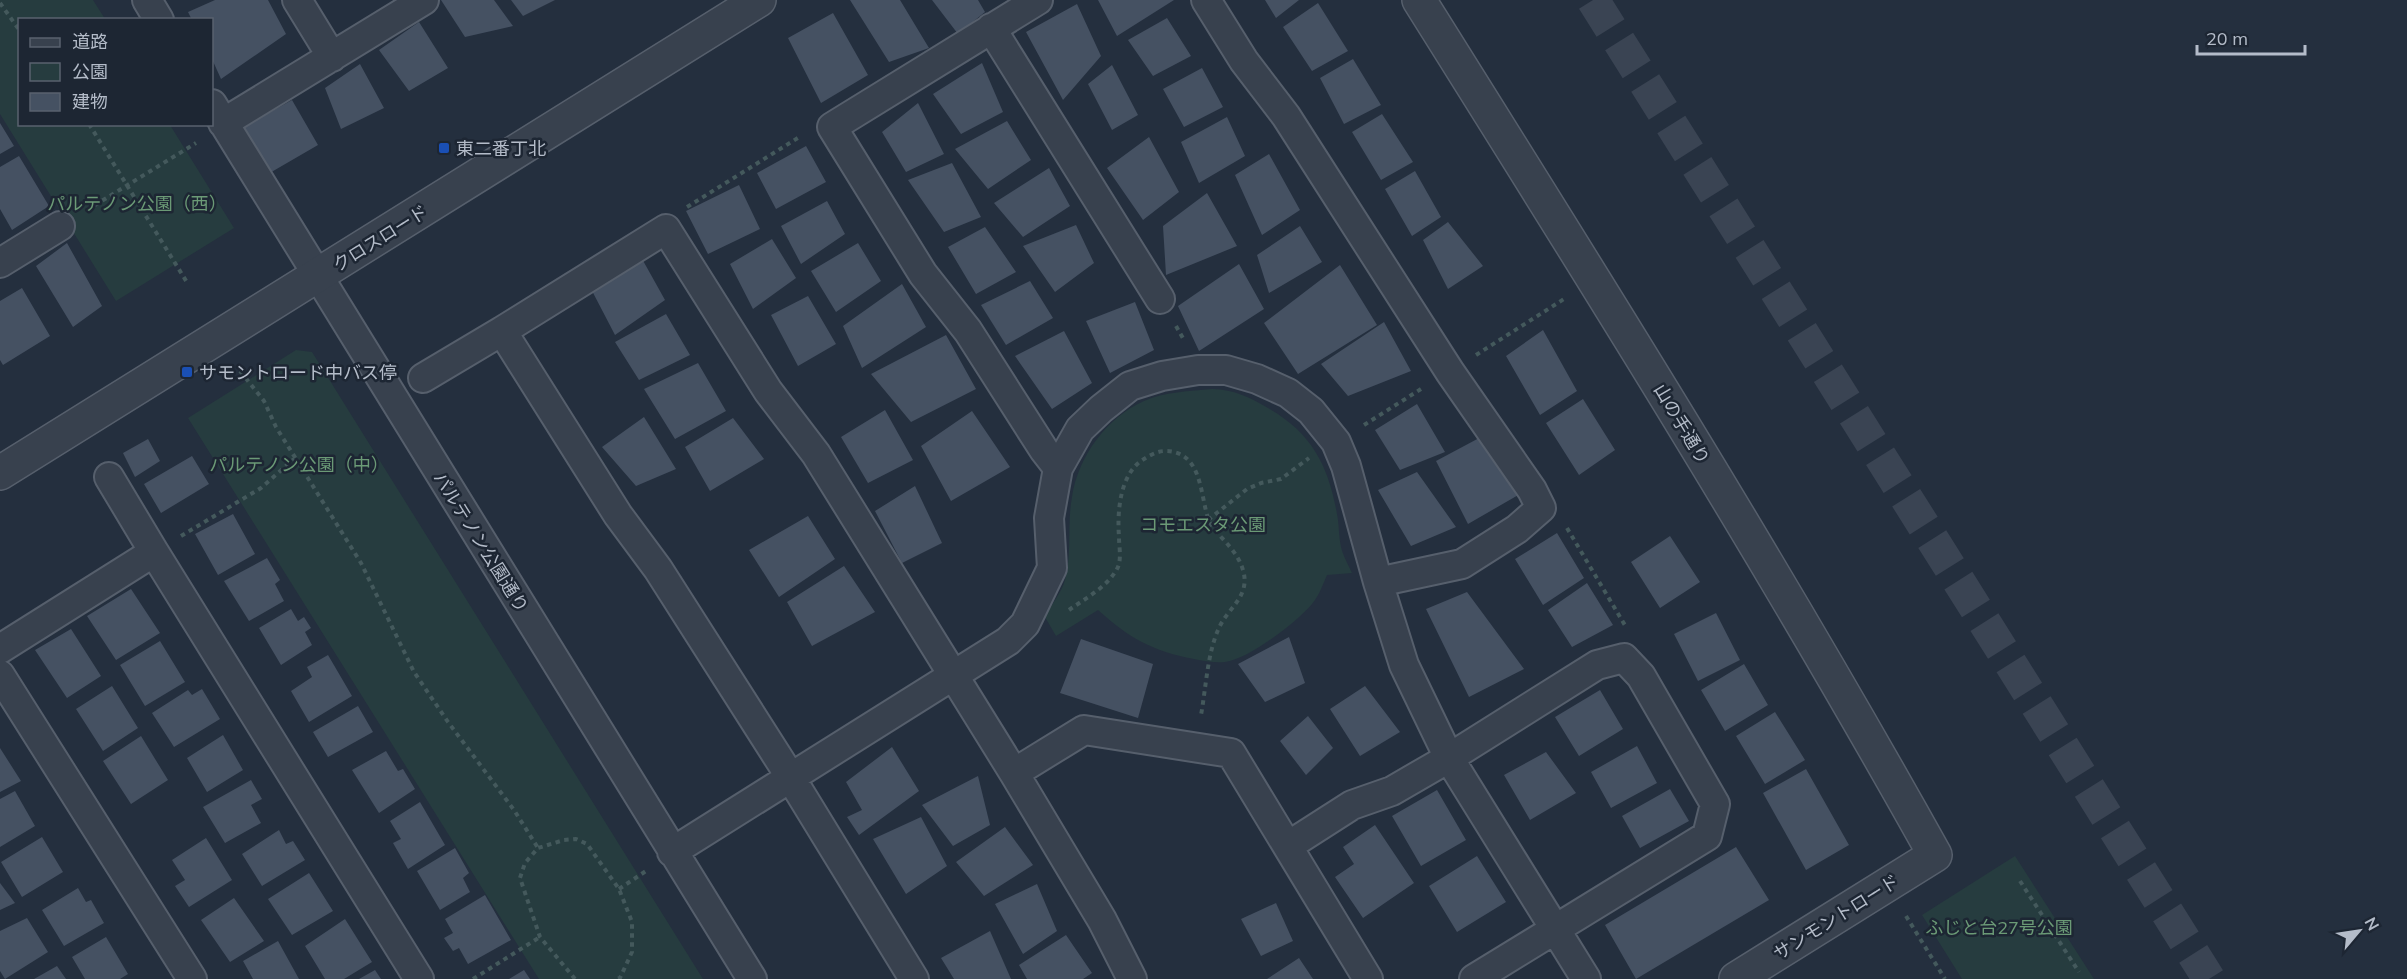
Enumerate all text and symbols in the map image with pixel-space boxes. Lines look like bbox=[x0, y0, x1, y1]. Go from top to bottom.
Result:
legend bbox=[18, 18, 213, 126]
scale bar bbox=[2197, 18, 2305, 56]
text: 20 m bbox=[2206, 27, 2248, 50]
text: 道路 bbox=[72, 30, 108, 53]
text: 公園 bbox=[72, 60, 108, 83]
text: 建物 bbox=[72, 90, 108, 113]
place label: 東二番丁北 bbox=[456, 137, 546, 160]
marker: 東二番丁北 bbox=[437, 141, 451, 155]
park label: パルテノン公園（西） bbox=[47, 192, 227, 215]
street label: クロスロード bbox=[328, 200, 432, 276]
place label: サモントロード中バス停 bbox=[199, 361, 397, 384]
marker: サモントロード中バス停 bbox=[180, 365, 194, 379]
street label: 山の手通り bbox=[1649, 380, 1715, 468]
park label: パルテノン公園（中） bbox=[209, 453, 389, 476]
street label: パルテノン公園通り bbox=[428, 467, 534, 617]
park label: コモエスタ公園 bbox=[1140, 513, 1266, 536]
street label: サンモントロード bbox=[1769, 869, 1903, 965]
north arrow bbox=[2329, 901, 2389, 961]
text: N bbox=[2360, 914, 2384, 934]
park label: ふじと台27号公園 bbox=[1925, 916, 2073, 939]

